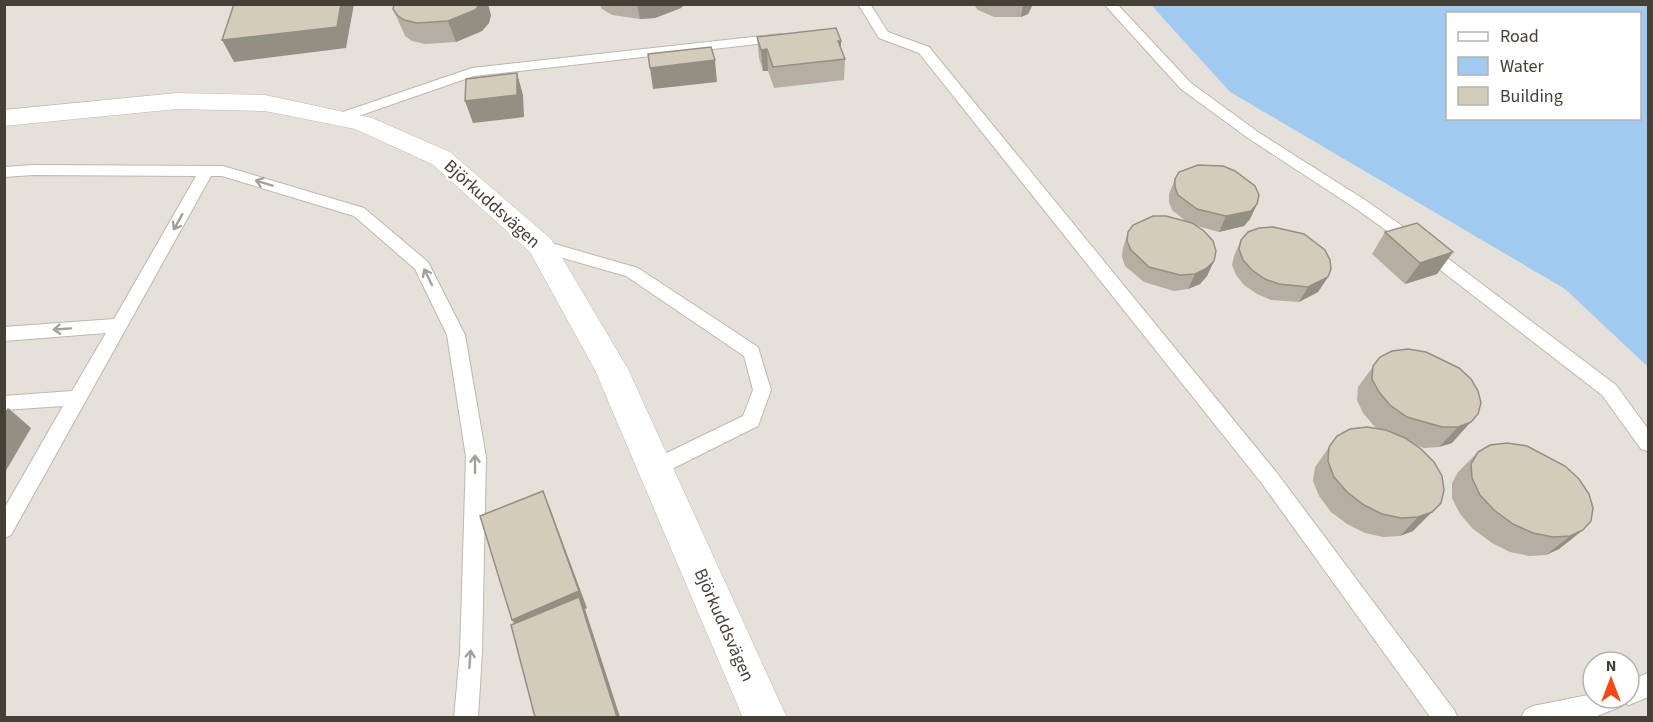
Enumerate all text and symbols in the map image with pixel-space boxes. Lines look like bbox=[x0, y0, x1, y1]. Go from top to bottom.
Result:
legend bbox=[1446, 12, 1641, 120]
text: Road bbox=[1500, 24, 1539, 49]
text: Water bbox=[1500, 54, 1544, 79]
text: Building bbox=[1500, 84, 1563, 109]
street label: Björkuddsvägen bbox=[438, 154, 546, 254]
one-way arrow bbox=[255, 177, 274, 188]
one-way arrow bbox=[172, 213, 184, 230]
one-way arrow bbox=[421, 269, 433, 287]
one-way arrow bbox=[53, 324, 73, 335]
one-way arrow bbox=[469, 455, 481, 475]
street label: Björkuddsvägen bbox=[688, 564, 760, 686]
one-way arrow bbox=[465, 650, 476, 670]
north arrow bbox=[1581, 650, 1641, 710]
text: N bbox=[1606, 655, 1616, 677]

